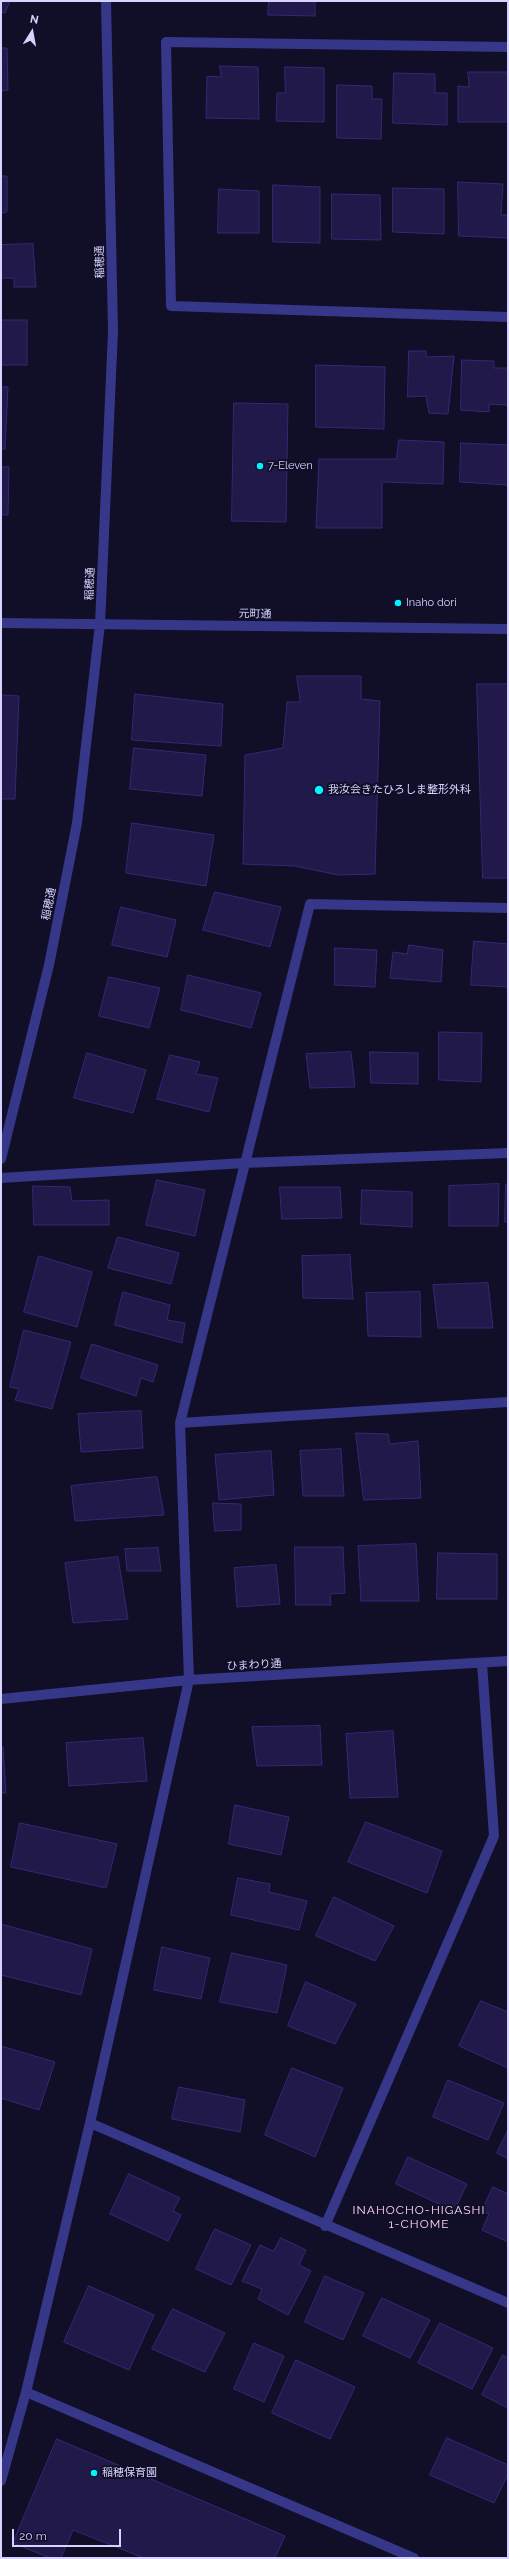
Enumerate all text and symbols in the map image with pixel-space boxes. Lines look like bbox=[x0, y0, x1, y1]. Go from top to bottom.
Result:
north arrow bbox=[12, 12, 52, 52]
text: N bbox=[29, 13, 40, 27]
street label: 稲穂通 bbox=[93, 245, 107, 279]
place label: 7-Eleven bbox=[268, 459, 313, 473]
marker: 7-Eleven bbox=[255, 461, 265, 471]
street label: 稲穂通 bbox=[83, 567, 97, 601]
place label: Inaho dori bbox=[406, 596, 457, 610]
marker: Inaho dori bbox=[393, 598, 403, 608]
street label: 元町通 bbox=[238, 607, 272, 621]
place label: 我汝会きたひろしま整形外科 bbox=[328, 783, 471, 797]
marker: 我汝会きたひろしま整形外科 bbox=[313, 784, 325, 796]
street label: 稲穂通 bbox=[39, 887, 59, 921]
street label: ひまわり通 bbox=[226, 1657, 282, 1673]
district label: INAHOCHO-HIGASHI 1-CHOME bbox=[353, 2203, 485, 2231]
place label: 稲穂保育園 bbox=[102, 2466, 157, 2480]
marker: 稲穂保育園 bbox=[89, 2468, 99, 2478]
scale bar bbox=[14, 2521, 123, 2547]
text: 20 m bbox=[19, 2529, 47, 2543]

